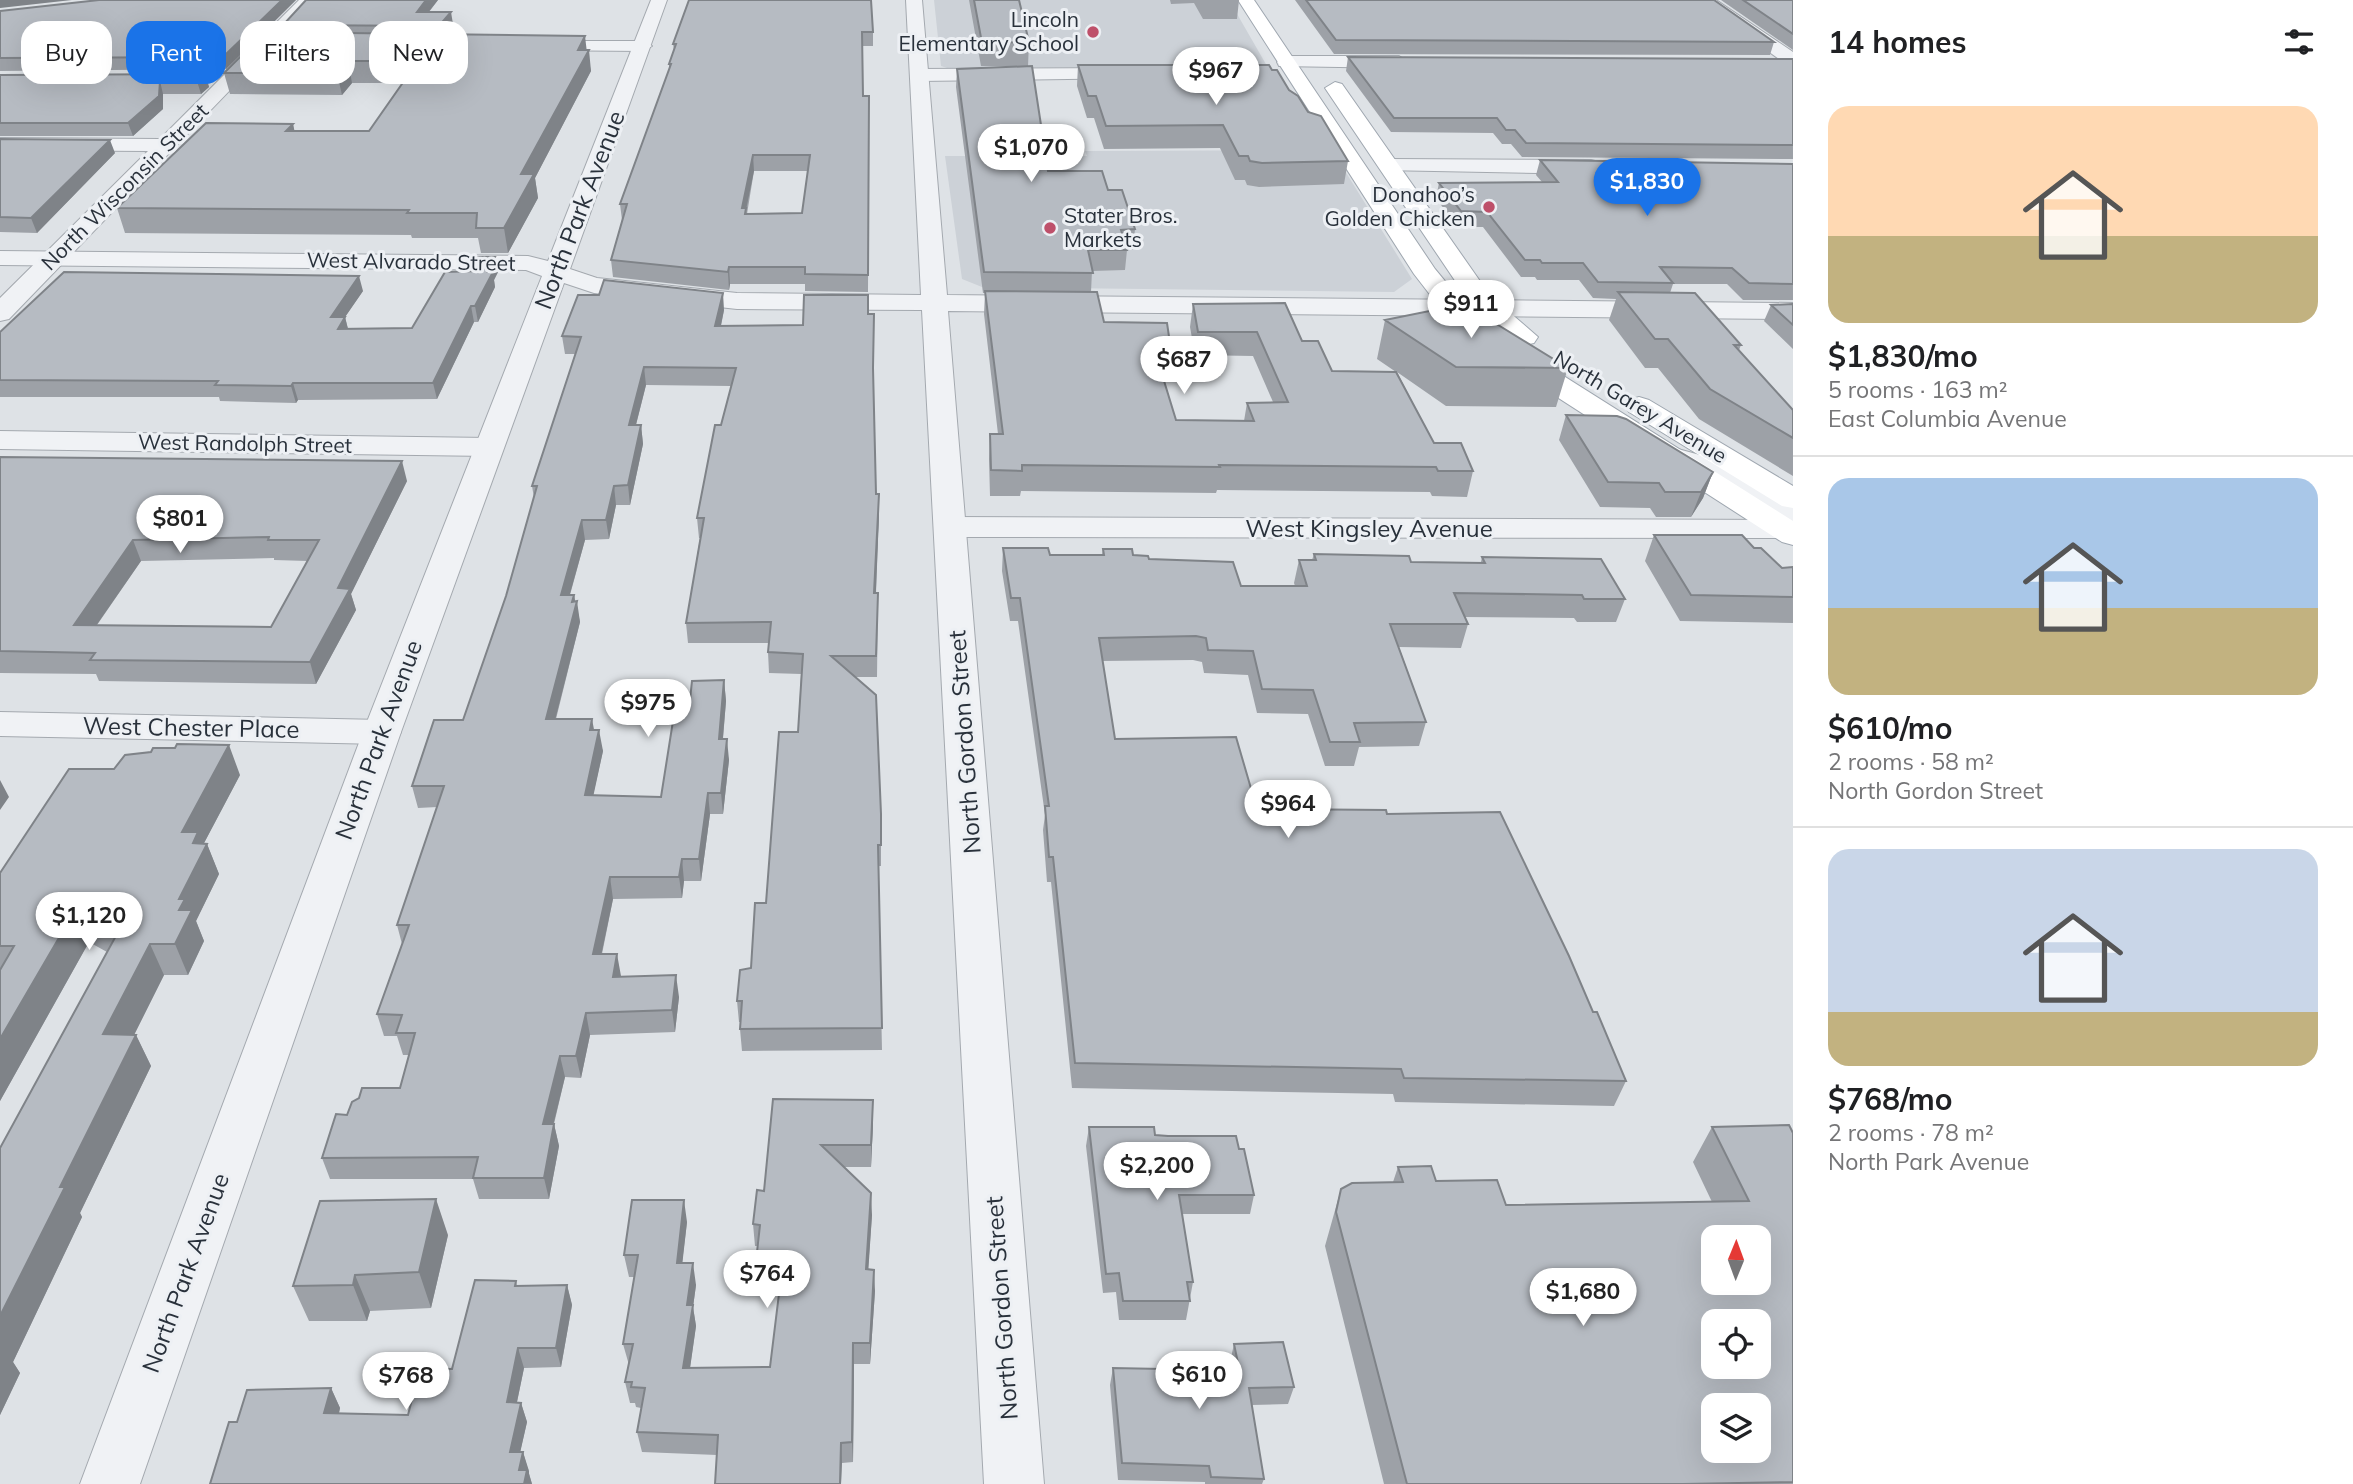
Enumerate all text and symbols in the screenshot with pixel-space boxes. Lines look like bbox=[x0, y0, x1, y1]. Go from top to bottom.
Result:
place label: Lincoln Elementary School bbox=[898, 6, 1079, 56]
chip: Buy bbox=[21, 21, 112, 84]
chip: Rent bbox=[126, 21, 226, 84]
chip: Filters bbox=[240, 21, 355, 84]
chip: New bbox=[369, 21, 468, 84]
text: 14 homes bbox=[1828, 23, 1967, 61]
icon: filters bbox=[2280, 23, 2318, 61]
marker: Lincoln Elementary School bbox=[1085, 24, 1101, 40]
pin: $967 bbox=[1175, 48, 1257, 107]
text: $967 bbox=[1188, 55, 1244, 84]
street label: North Wisconsin Street bbox=[35, 97, 213, 275]
street label: North Park Avenue bbox=[527, 106, 631, 313]
pin: $1,070 bbox=[974, 124, 1088, 184]
text: $1,070 bbox=[994, 132, 1068, 161]
icon: home bbox=[2010, 152, 2136, 278]
pin: $1,830 bbox=[1590, 158, 1704, 218]
text: $1,830 bbox=[1610, 166, 1684, 195]
place label: Donahoo’s Golden Chicken bbox=[1325, 181, 1475, 231]
marker: Donahoo’s Golden Chicken bbox=[1481, 199, 1497, 215]
place label: Stater Bros. Markets bbox=[1064, 202, 1178, 252]
marker: Stater Bros. Markets bbox=[1042, 220, 1058, 236]
street label: West Alvarado Street bbox=[306, 246, 516, 276]
pin: $911 bbox=[1430, 280, 1512, 340]
text: $911 bbox=[1443, 288, 1499, 317]
pin: $687 bbox=[1143, 336, 1225, 396]
text: $1,830/mo bbox=[1828, 337, 1978, 375]
text: $687 bbox=[1156, 344, 1212, 373]
street label: North Garey Avenue bbox=[1549, 344, 1732, 468]
text: 5 rooms · 163 m² bbox=[1828, 375, 2008, 404]
text: East Columbia Avenue bbox=[1828, 404, 2067, 433]
street label: West Randolph Street bbox=[138, 428, 352, 458]
pin: $801 bbox=[139, 496, 221, 555]
text: $801 bbox=[152, 503, 208, 532]
street label: West Kingsley Avenue bbox=[1245, 513, 1493, 543]
icon: home bbox=[2010, 524, 2136, 650]
street label: North Gordon Street bbox=[941, 629, 987, 855]
street label: North Park Avenue bbox=[328, 636, 428, 844]
pin: $975 bbox=[607, 680, 689, 739]
text: $975 bbox=[620, 687, 676, 716]
text: $610/mo bbox=[1828, 709, 1952, 747]
street label: West Chester Place bbox=[82, 710, 300, 744]
text: 2 rooms · 58 m² bbox=[1828, 747, 1994, 776]
text: North Gordon Street bbox=[1828, 776, 2043, 805]
pin: $964 bbox=[1247, 780, 1329, 840]
text: $964 bbox=[1260, 788, 1316, 817]
pin: $1,120 bbox=[32, 892, 146, 952]
icon: home bbox=[2010, 895, 2136, 1021]
text: $1,120 bbox=[52, 900, 126, 929]
text: $768/mo bbox=[1828, 1080, 1952, 1118]
text: 2 rooms · 78 m² bbox=[1828, 1118, 1994, 1147]
pin: $2,200 bbox=[1100, 1142, 1214, 1202]
text: North Park Avenue bbox=[1828, 1147, 2029, 1176]
text: $2,200 bbox=[1120, 1150, 1194, 1179]
street label: North Park Avenue bbox=[135, 1169, 235, 1377]
street label: North Gordon Street bbox=[978, 1195, 1024, 1421]
north arrow bbox=[1701, 1225, 1771, 1295]
map controls bbox=[1701, 1225, 1771, 1463]
pin: $764 bbox=[726, 1250, 808, 1310]
text: $764 bbox=[739, 1258, 795, 1287]
pin: $1,680 bbox=[1526, 1268, 1640, 1328]
text: $1,680 bbox=[1546, 1276, 1620, 1305]
button: locate bbox=[1701, 1309, 1771, 1379]
pin: $768 bbox=[365, 1352, 447, 1412]
pin: $610 bbox=[1158, 1352, 1240, 1411]
text: $610 bbox=[1171, 1359, 1227, 1388]
text: $768 bbox=[378, 1360, 434, 1389]
button: layers bbox=[1701, 1393, 1771, 1463]

